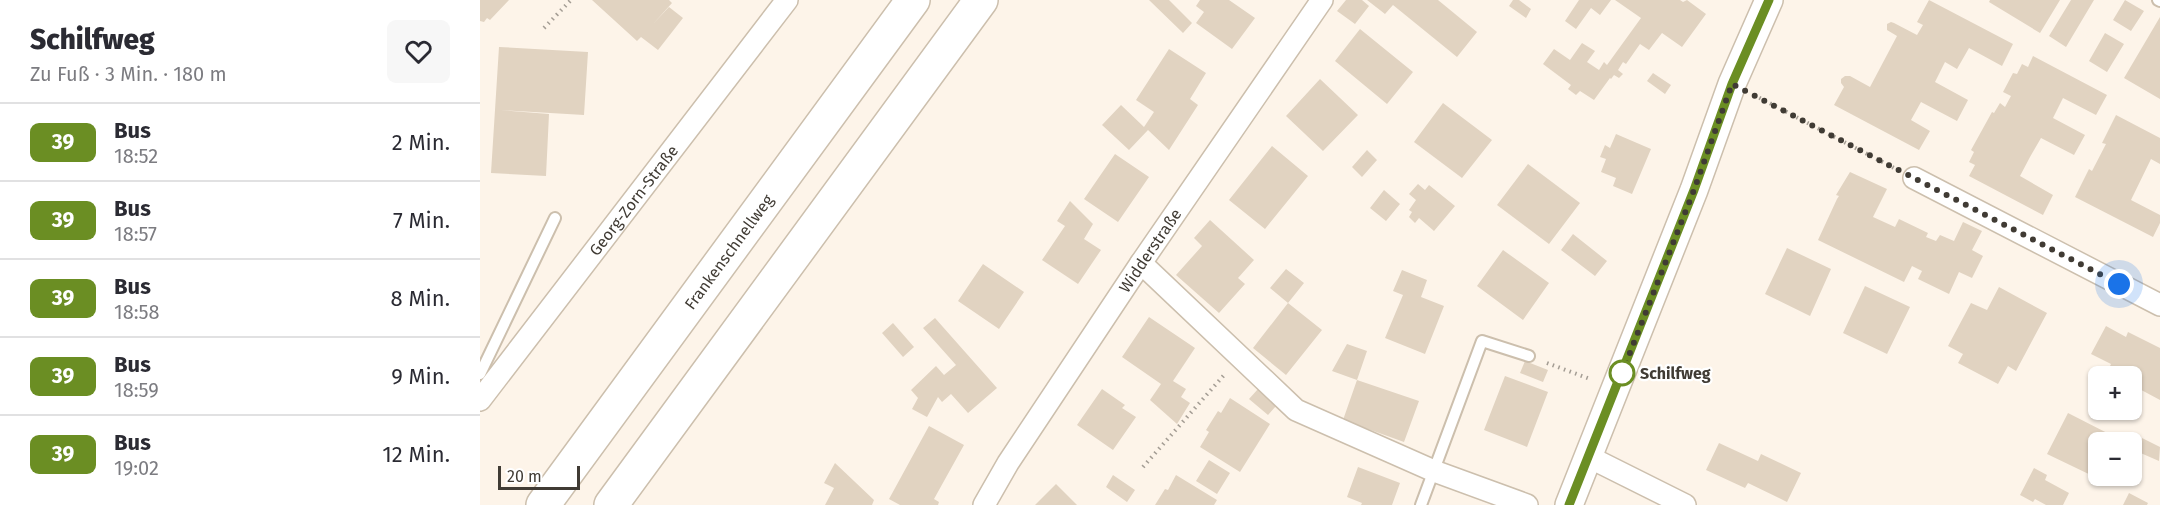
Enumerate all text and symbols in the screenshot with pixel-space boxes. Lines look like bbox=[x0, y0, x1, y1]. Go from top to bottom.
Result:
button: heart bbox=[387, 20, 450, 83]
text: Schilfweg bbox=[30, 23, 155, 56]
text: Zu Fuß · 3 Min. · 180 m bbox=[30, 62, 227, 86]
text: Bus bbox=[114, 117, 151, 144]
text: 39 bbox=[52, 129, 74, 155]
text: 2 Min. bbox=[392, 129, 450, 156]
street label: Georg-Zorn-Straße bbox=[585, 141, 682, 259]
text: 18:52 bbox=[114, 144, 158, 168]
street label: Frankenschnellweg bbox=[680, 190, 777, 313]
text: Bus bbox=[114, 195, 151, 222]
street label: Widderstraße bbox=[1115, 205, 1185, 296]
text: 39 bbox=[52, 207, 74, 233]
text: 7 Min. bbox=[393, 207, 450, 234]
text: 18:57 bbox=[114, 222, 157, 246]
your location bbox=[2104, 269, 2134, 299]
text: Bus bbox=[114, 273, 151, 300]
text: 39 bbox=[52, 285, 74, 311]
text: 8 Min. bbox=[391, 285, 450, 312]
text: 18:58 bbox=[114, 300, 160, 324]
text: Bus bbox=[114, 351, 151, 378]
marker: Schilfweg bbox=[1609, 360, 1635, 386]
text: 39 bbox=[52, 363, 74, 389]
text: 9 Min. bbox=[391, 363, 450, 390]
place label: Schilfweg bbox=[1640, 364, 1711, 383]
map controls bbox=[2088, 366, 2142, 486]
button: + bbox=[2088, 366, 2142, 420]
text: 18:59 bbox=[114, 378, 159, 402]
text: Bus bbox=[114, 429, 151, 456]
button: − bbox=[2088, 432, 2142, 486]
text: 39 bbox=[52, 441, 74, 467]
text: 12 Min. bbox=[382, 441, 450, 468]
text: 19:02 bbox=[114, 456, 159, 480]
scale bar bbox=[498, 463, 580, 490]
text: 20 m bbox=[507, 467, 542, 486]

